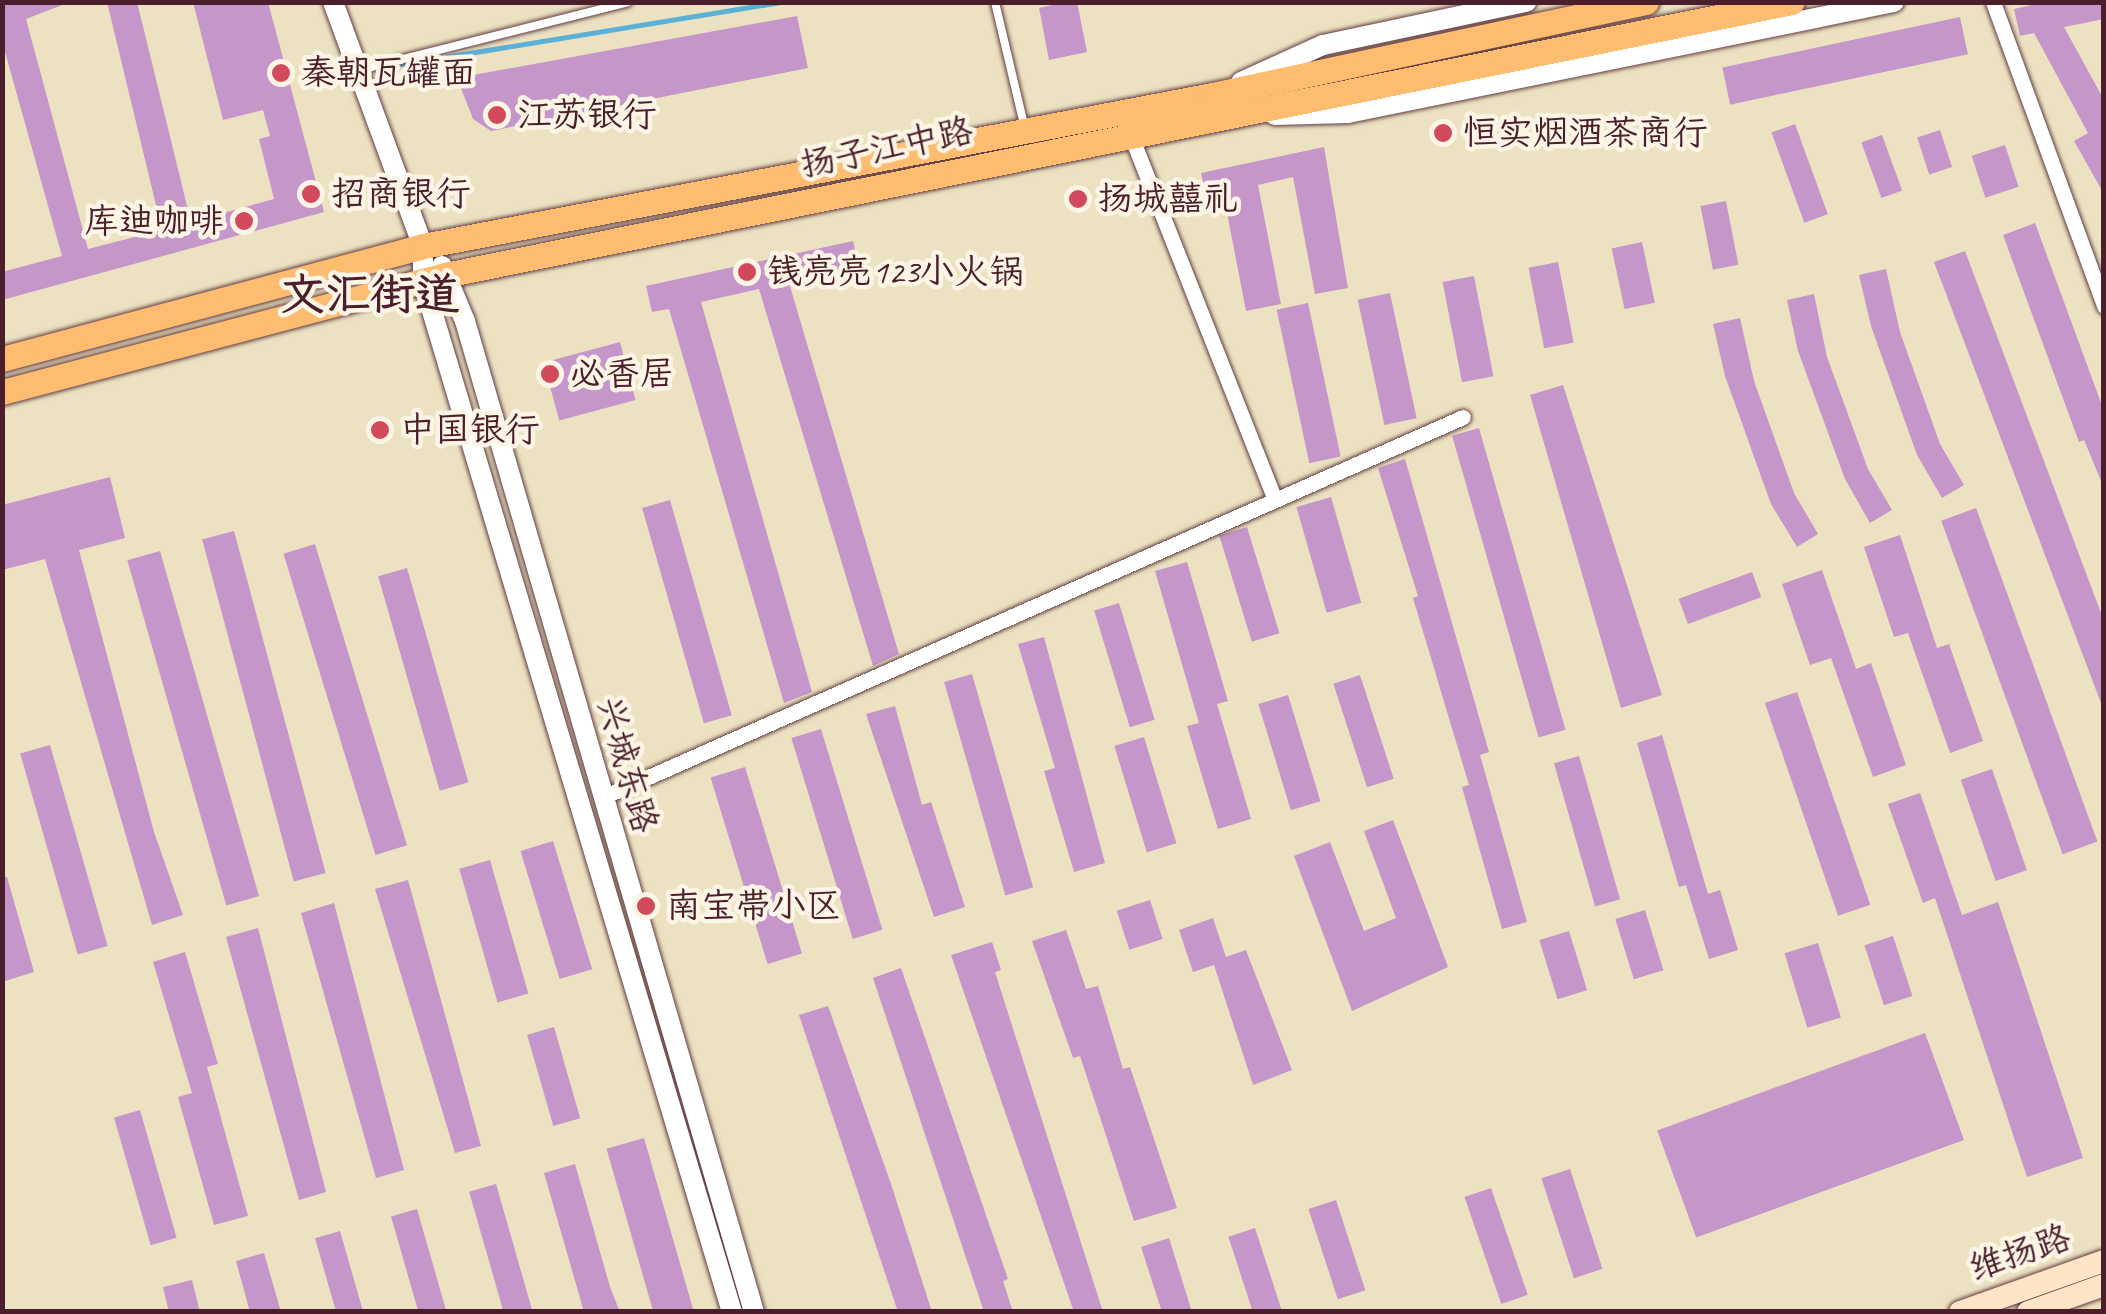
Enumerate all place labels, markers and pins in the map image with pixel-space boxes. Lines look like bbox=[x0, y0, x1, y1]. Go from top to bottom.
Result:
place label: 秦朝瓦罐面 bbox=[301, 52, 476, 94]
marker: 秦朝瓦罐面 bbox=[270, 62, 292, 84]
place label: 江苏银行 bbox=[517, 94, 657, 136]
marker: 江苏银行 bbox=[486, 104, 508, 126]
place label: 恒实烟酒茶商行 bbox=[1463, 112, 1708, 154]
marker: 恒实烟酒茶商行 bbox=[1432, 122, 1454, 144]
place label: 招商银行 bbox=[331, 173, 471, 215]
place label: 扬城囍礼 bbox=[1098, 178, 1238, 220]
marker: 招商银行 bbox=[300, 183, 322, 205]
marker: 扬城囍礼 bbox=[1067, 188, 1089, 210]
place label: 库迪咖啡 bbox=[84, 200, 224, 242]
marker: 库迪咖啡 bbox=[233, 210, 255, 232]
place label: 钱亮亮123小火锅 bbox=[767, 251, 1024, 293]
marker: 钱亮亮123小火锅 bbox=[736, 261, 758, 283]
place label: 必香居 bbox=[570, 353, 675, 395]
marker: 必香居 bbox=[539, 363, 561, 385]
place label: 中国银行 bbox=[400, 409, 540, 451]
marker: 中国银行 bbox=[369, 419, 391, 441]
place label: 南宝带小区 bbox=[666, 885, 841, 927]
marker: 南宝带小区 bbox=[635, 895, 657, 917]

